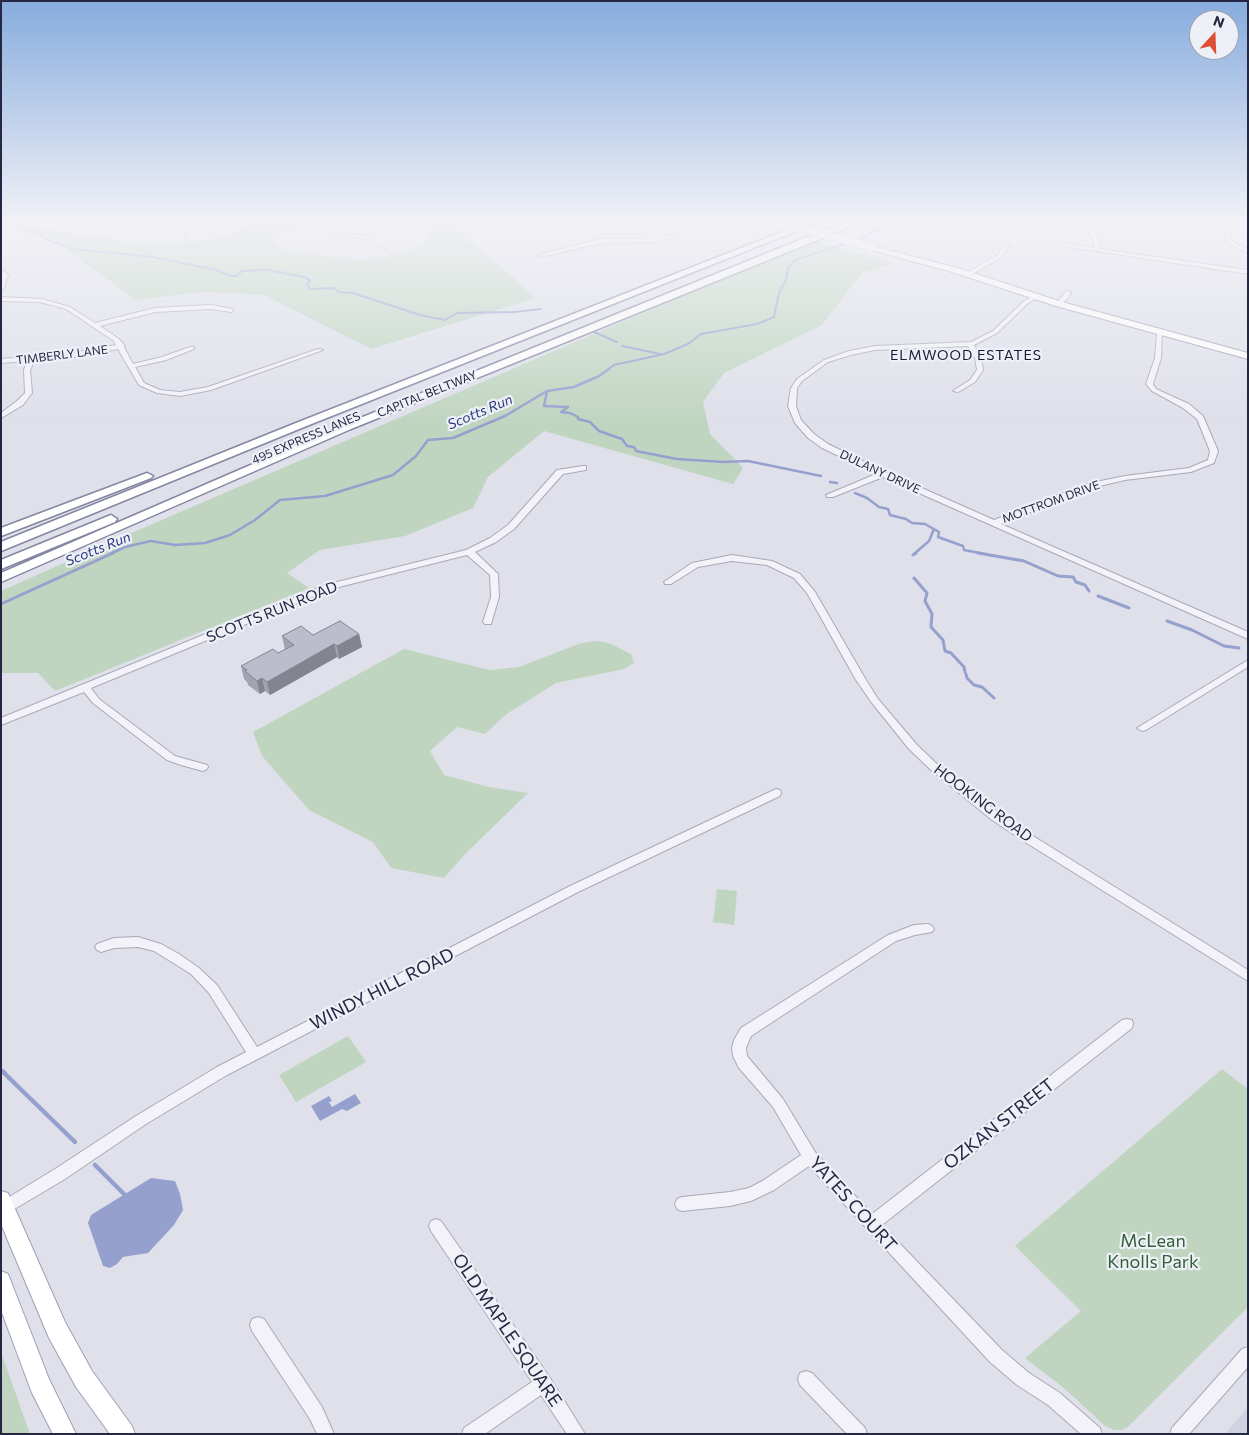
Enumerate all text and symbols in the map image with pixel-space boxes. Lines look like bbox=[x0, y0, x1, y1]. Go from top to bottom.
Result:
north arrow bbox=[1189, 10, 1239, 60]
text: N bbox=[1211, 12, 1227, 31]
street label: TIMBERLY LANE bbox=[15, 342, 109, 368]
district label: ELMWOOD ESTATES bbox=[888, 347, 1044, 363]
street label: CAPITAL BELTWAY bbox=[375, 367, 479, 421]
water label: Scotts Run bbox=[445, 391, 515, 433]
street label: 495 EXPRESS LANES bbox=[250, 409, 362, 467]
street label: DULANY DRIVE bbox=[837, 447, 923, 497]
street label: MOTTROM DRIVE bbox=[1000, 478, 1102, 526]
water label: Scotts Run bbox=[63, 528, 133, 570]
street label: SCOTTS RUN ROAD bbox=[204, 577, 340, 647]
street label: HOOKING ROAD bbox=[930, 760, 1036, 846]
street label: WINDY HILL ROAD bbox=[306, 943, 458, 1035]
street label: OZKAN STREET bbox=[939, 1074, 1059, 1174]
street label: YATES COURT bbox=[805, 1152, 901, 1256]
park label: McLean Knolls Park bbox=[1107, 1230, 1199, 1272]
street label: OLD MAPLE SQUARE bbox=[448, 1249, 566, 1411]

